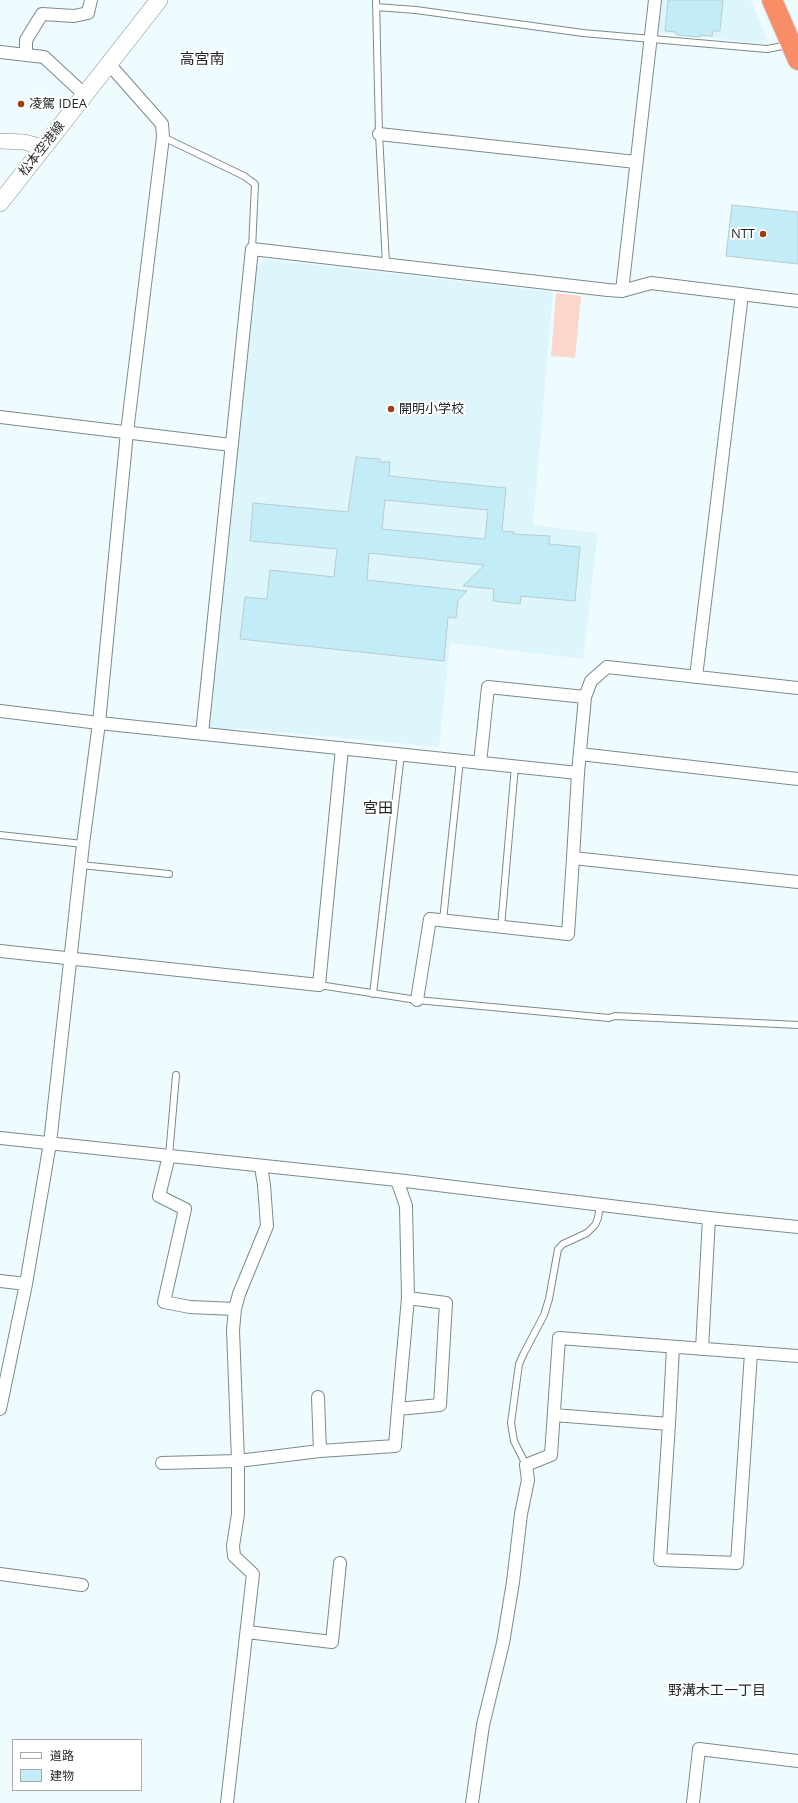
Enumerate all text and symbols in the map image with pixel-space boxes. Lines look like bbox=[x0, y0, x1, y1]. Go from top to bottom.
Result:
district label: 高宮南 bbox=[180, 51, 224, 69]
place label: 凌駕 IDEA bbox=[29, 96, 87, 112]
marker: 凌駕 IDEA bbox=[16, 99, 26, 109]
street label: 松本空港線 bbox=[16, 119, 68, 179]
place label: NTT bbox=[731, 226, 755, 242]
marker: NTT bbox=[758, 229, 768, 239]
place label: 開明小学校 bbox=[399, 401, 464, 417]
marker: 開明小学校 bbox=[386, 404, 396, 414]
district label: 宮田 bbox=[363, 800, 393, 818]
district label: 野溝木工一丁目 bbox=[668, 1683, 766, 1699]
legend bbox=[12, 1739, 142, 1791]
text: 道路 bbox=[50, 1747, 74, 1764]
text: 建物 bbox=[50, 1767, 74, 1784]

